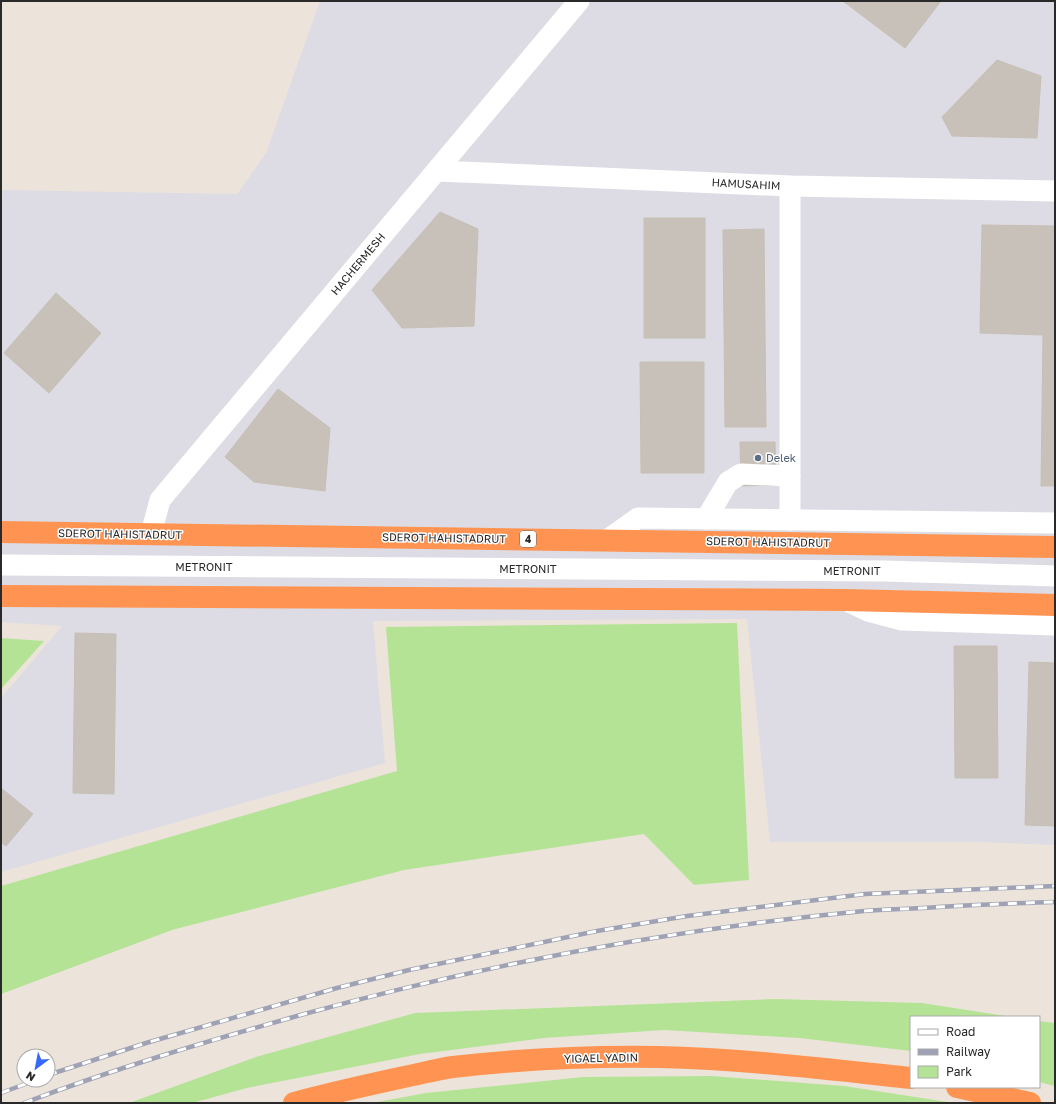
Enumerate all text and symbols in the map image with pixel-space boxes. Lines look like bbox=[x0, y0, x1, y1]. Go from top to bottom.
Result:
street label: HAMUSAHIM bbox=[711, 175, 781, 192]
street label: HACHERMESH bbox=[328, 230, 387, 297]
place label: Delek bbox=[766, 451, 796, 464]
marker: Delek bbox=[753, 453, 763, 463]
street label: SDEROT HAHISTADRUT bbox=[58, 526, 182, 541]
street label: SDEROT HAHISTADRUT bbox=[382, 530, 506, 545]
road number: 4 bbox=[520, 531, 536, 547]
street label: SDEROT HAHISTADRUT bbox=[706, 534, 830, 549]
street label: METRONIT bbox=[175, 560, 233, 573]
street label: METRONIT bbox=[499, 562, 557, 575]
street label: METRONIT bbox=[823, 564, 881, 577]
legend bbox=[910, 1016, 1040, 1088]
text: Road bbox=[946, 1024, 975, 1039]
text: Railway bbox=[946, 1044, 991, 1059]
north arrow bbox=[16, 1048, 56, 1088]
street label: YIGAEL YADIN bbox=[564, 1050, 638, 1065]
text: Park bbox=[946, 1064, 972, 1079]
text: N bbox=[23, 1069, 37, 1085]

